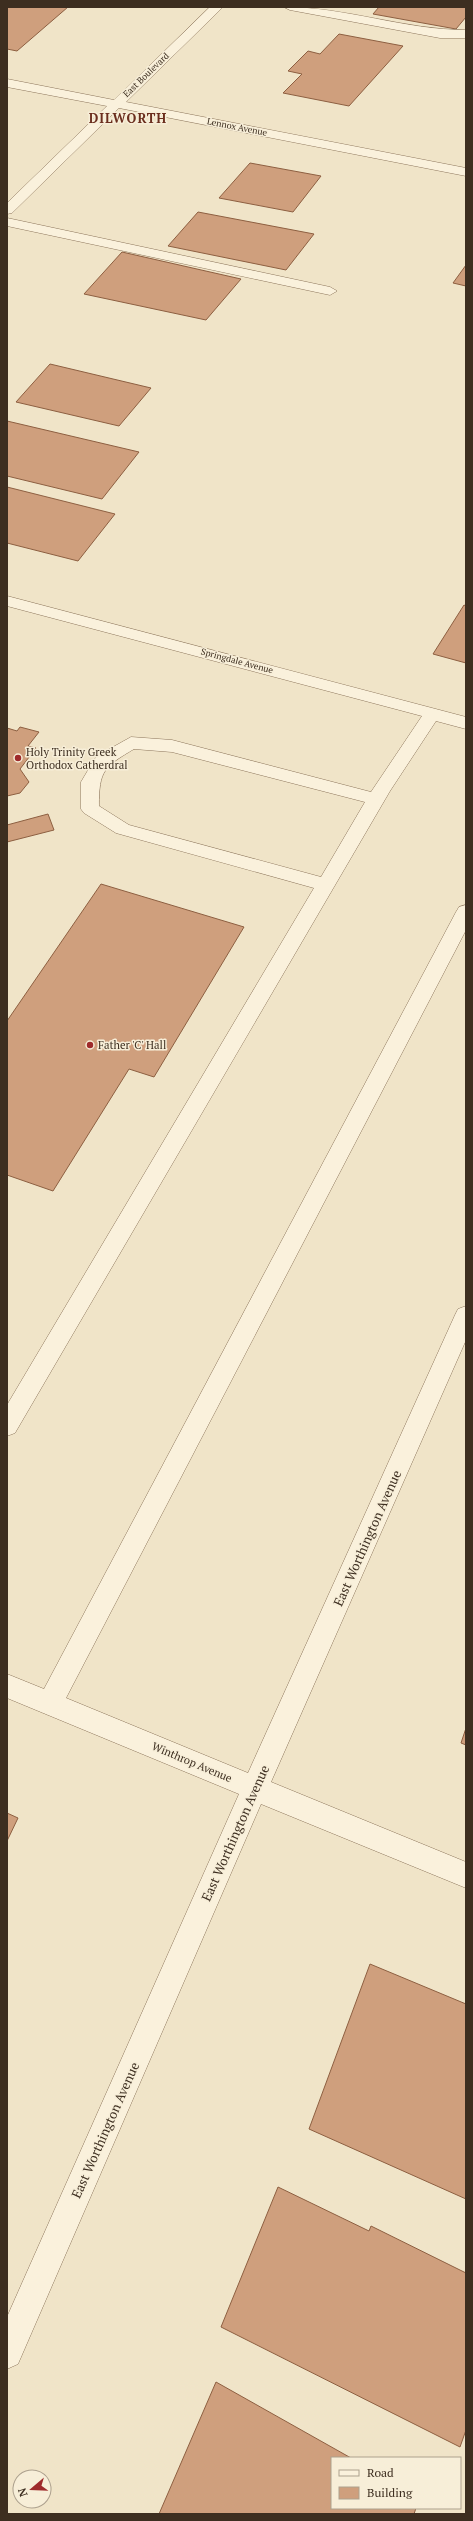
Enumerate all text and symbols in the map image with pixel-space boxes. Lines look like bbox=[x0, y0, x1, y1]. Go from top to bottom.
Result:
street label: East Boulevard bbox=[120, 50, 172, 100]
district label: DILWORTH bbox=[89, 109, 167, 127]
street label: Lennox Avenue bbox=[206, 115, 269, 139]
street label: Springdale Avenue bbox=[200, 646, 275, 677]
place label: Holy Trinity Greek Orthodox Catherdral bbox=[26, 745, 128, 772]
marker: Holy Trinity Greek Orthodox Catherdral bbox=[13, 753, 23, 763]
place label: Father 'C' Hall bbox=[98, 1038, 166, 1052]
marker: Father 'C' Hall bbox=[85, 1040, 95, 1050]
street label: East Worthington Avenue bbox=[329, 1467, 405, 1609]
street label: Winthrop Avenue bbox=[150, 1739, 235, 1785]
street label: East Worthington Avenue bbox=[197, 1762, 273, 1904]
street label: East Worthington Avenue bbox=[67, 2059, 143, 2201]
legend bbox=[331, 2457, 461, 2509]
text: Road bbox=[367, 2465, 394, 2480]
north arrow bbox=[12, 2469, 52, 2509]
text: N bbox=[14, 2485, 31, 2498]
text: Building bbox=[367, 2485, 413, 2500]

